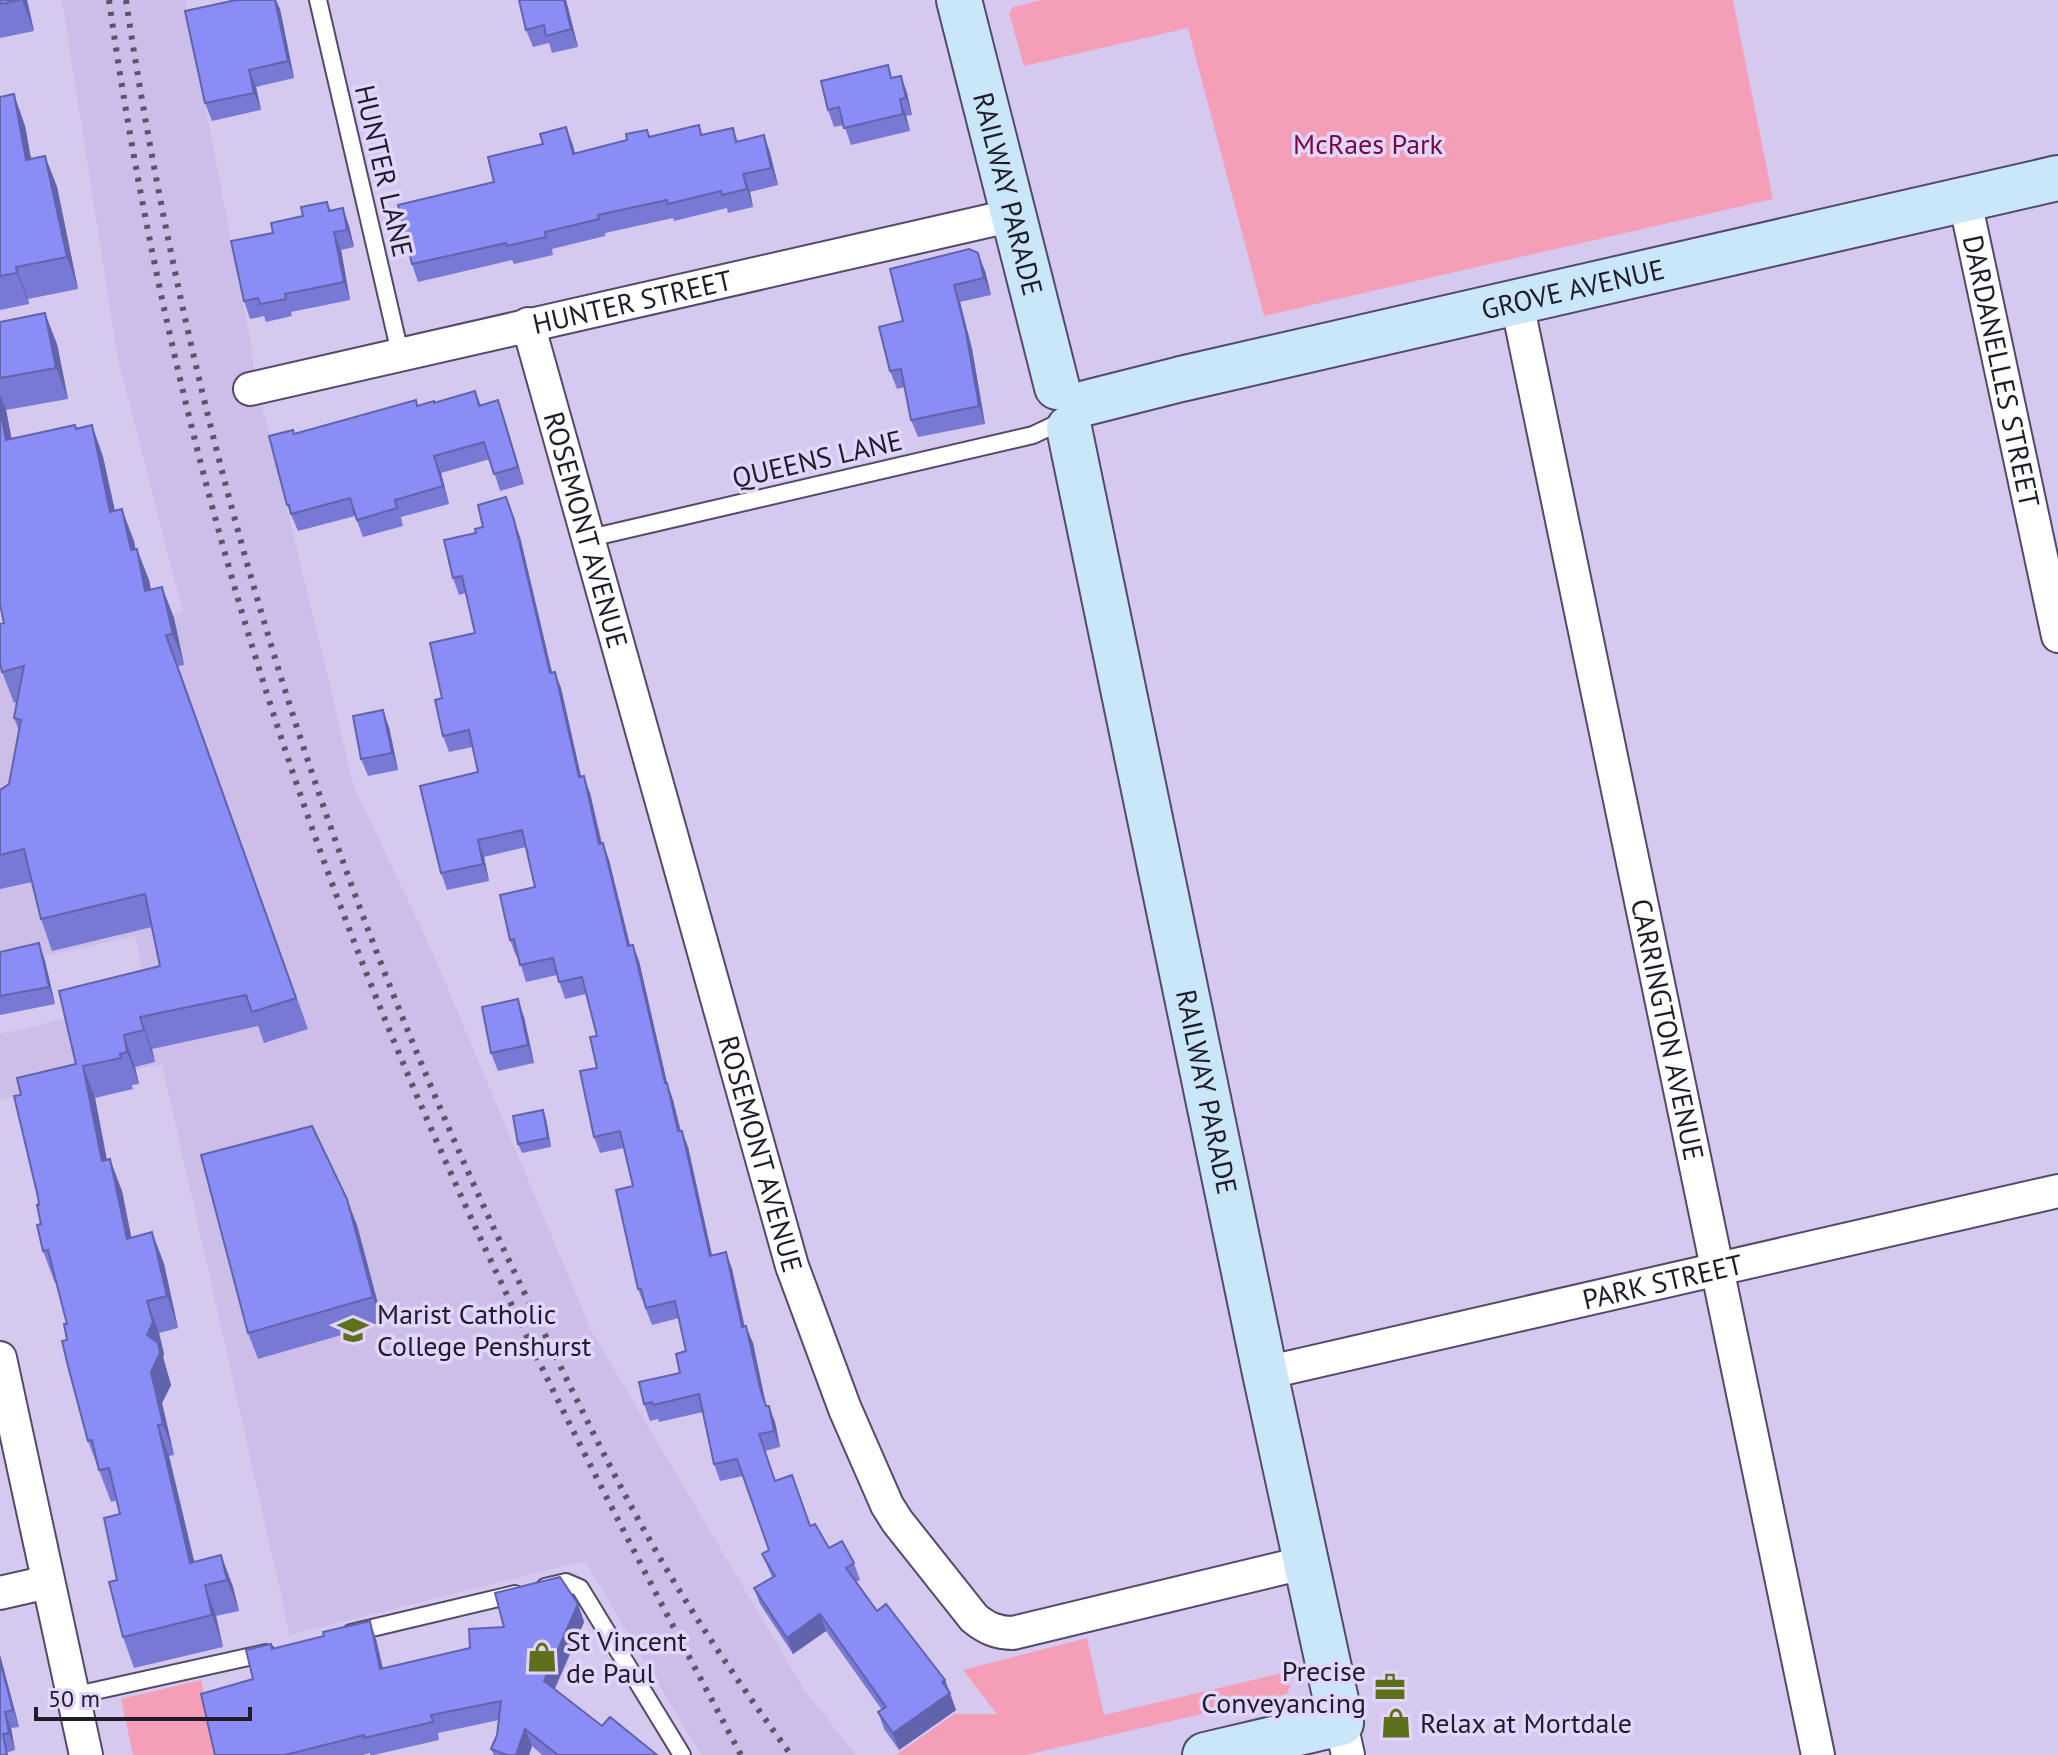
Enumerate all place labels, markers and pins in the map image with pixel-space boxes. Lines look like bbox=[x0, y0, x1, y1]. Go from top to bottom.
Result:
place label: Marist Catholic College Penshurst bbox=[377, 1295, 592, 1364]
school or university icon: Marist Catholic College Penshurst bbox=[336, 1313, 370, 1347]
place label: St Vincent de Paul bbox=[566, 1622, 687, 1691]
shop icon: St Vincent de Paul bbox=[525, 1640, 559, 1674]
place label: Precise Conveyancing bbox=[1201, 1652, 1366, 1721]
office icon: Precise Conveyancing bbox=[1373, 1670, 1407, 1704]
place label: Relax at Mortdale bbox=[1420, 1704, 1632, 1741]
shop icon: Relax at Mortdale bbox=[1379, 1706, 1413, 1740]

